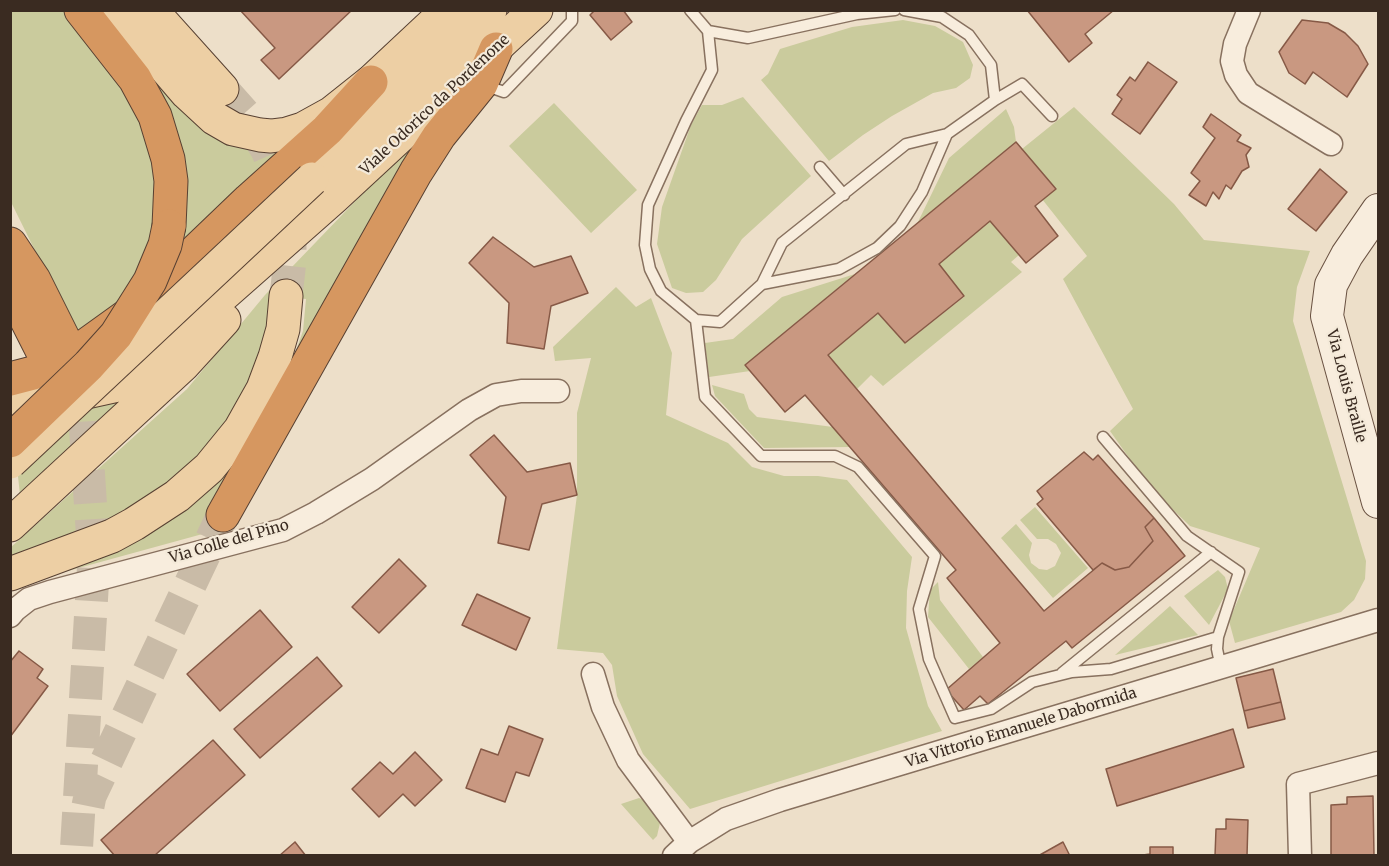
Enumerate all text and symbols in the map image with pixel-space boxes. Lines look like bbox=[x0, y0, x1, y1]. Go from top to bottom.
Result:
street label: Viale Odorico da Pordenone bbox=[357, 31, 513, 179]
street label: Via Louis Braille bbox=[1322, 328, 1370, 444]
street label: Via Colle del Pino bbox=[167, 516, 291, 568]
street label: Via Vittorio Emanuele Dabormida bbox=[903, 684, 1139, 772]

